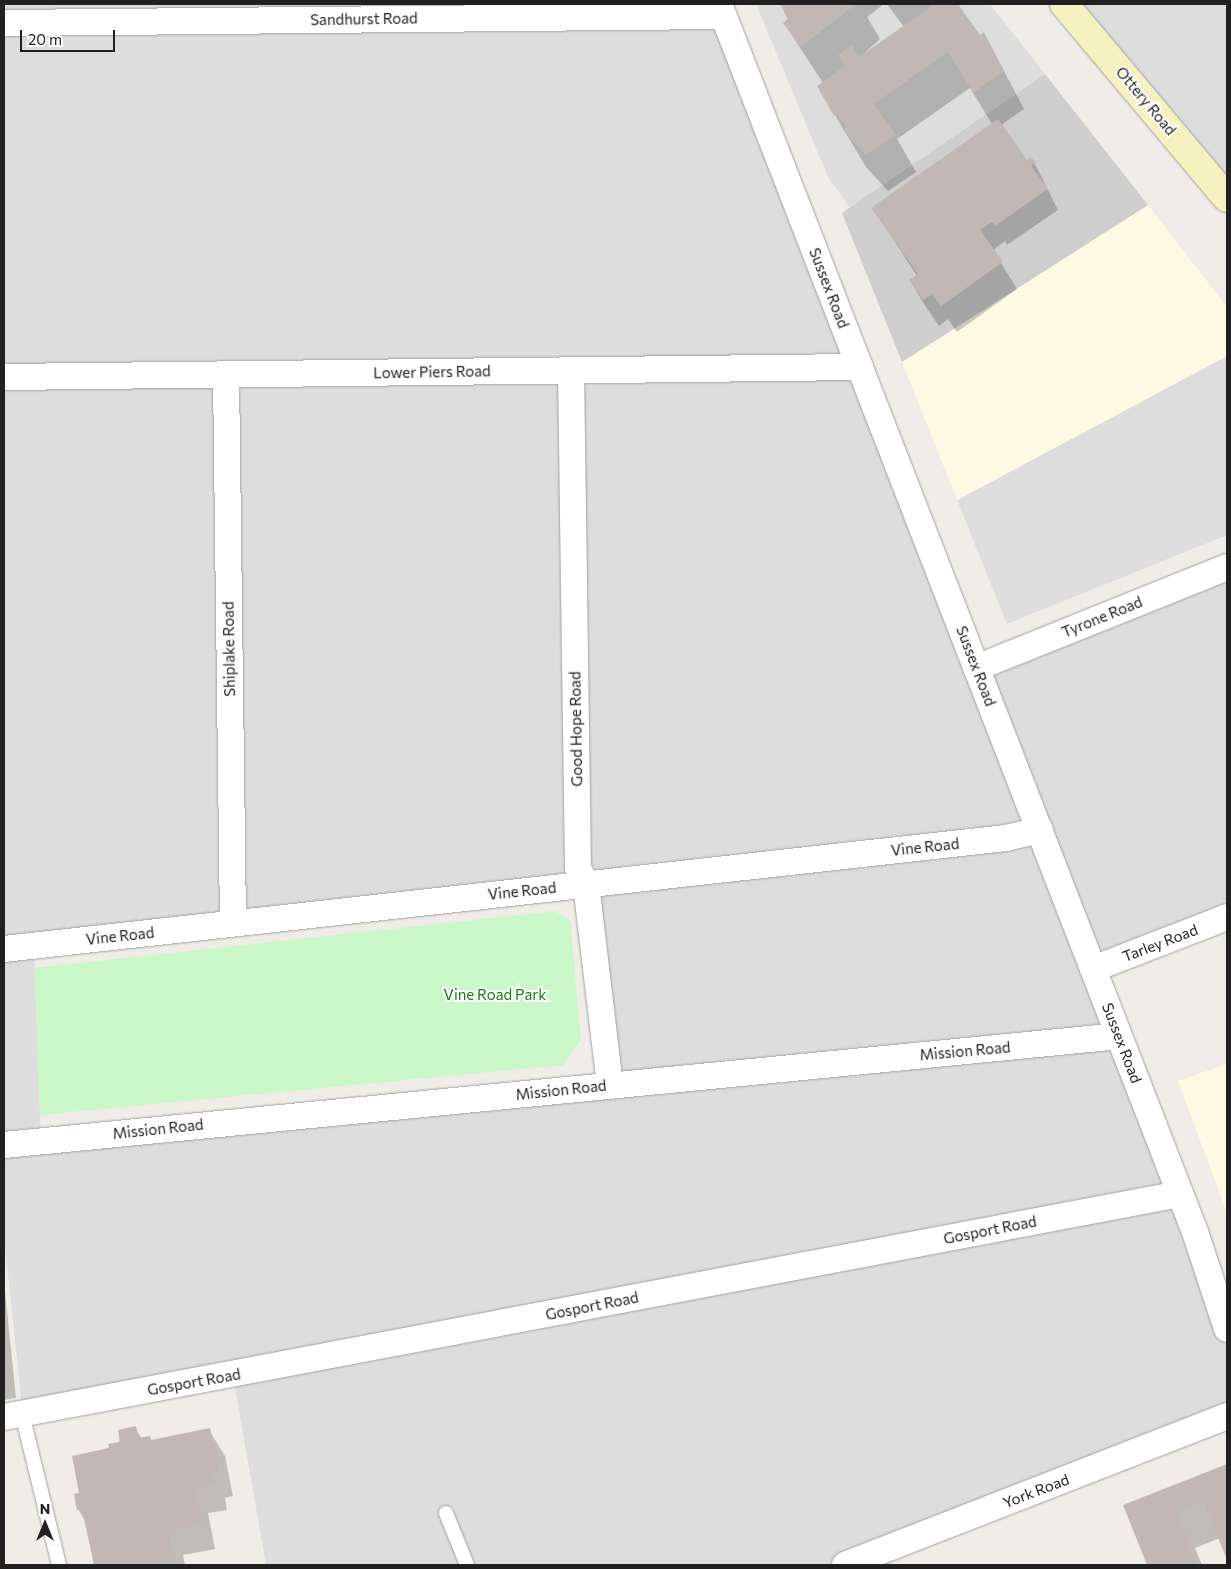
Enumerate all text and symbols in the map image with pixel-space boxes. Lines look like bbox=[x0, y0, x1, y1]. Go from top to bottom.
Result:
street label: Sandhurst Road bbox=[310, 9, 418, 29]
scale bar bbox=[22, 20, 118, 52]
text: 20 m bbox=[28, 30, 62, 48]
street label: Ottery Road bbox=[1112, 63, 1180, 139]
street label: Sussex Road bbox=[805, 245, 853, 331]
street label: Lower Piers Road bbox=[373, 362, 491, 382]
street label: Tyrone Road bbox=[1059, 593, 1145, 641]
street label: Shiplake Road bbox=[219, 601, 239, 697]
street label: Sussex Road bbox=[952, 623, 1000, 709]
street label: Good Hope Road bbox=[566, 671, 586, 787]
street label: Vine Road bbox=[890, 834, 960, 860]
street label: Vine Road bbox=[487, 878, 557, 904]
street label: Tarley Road bbox=[1120, 920, 1200, 966]
street label: Vine Road bbox=[85, 923, 155, 949]
park label: Vine Road Park bbox=[444, 986, 546, 1004]
street label: Sussex Road bbox=[1098, 1000, 1146, 1086]
street label: Mission Road bbox=[919, 1038, 1011, 1064]
street label: Mission Road bbox=[515, 1076, 607, 1104]
street label: Mission Road bbox=[112, 1115, 204, 1143]
street label: Gosport Road bbox=[942, 1212, 1038, 1248]
street label: Gosport Road bbox=[544, 1288, 640, 1324]
street label: Gosport Road bbox=[146, 1365, 242, 1399]
street label: York Road bbox=[1000, 1470, 1072, 1512]
north arrow bbox=[20, 1499, 70, 1549]
text: N bbox=[40, 1500, 50, 1517]

